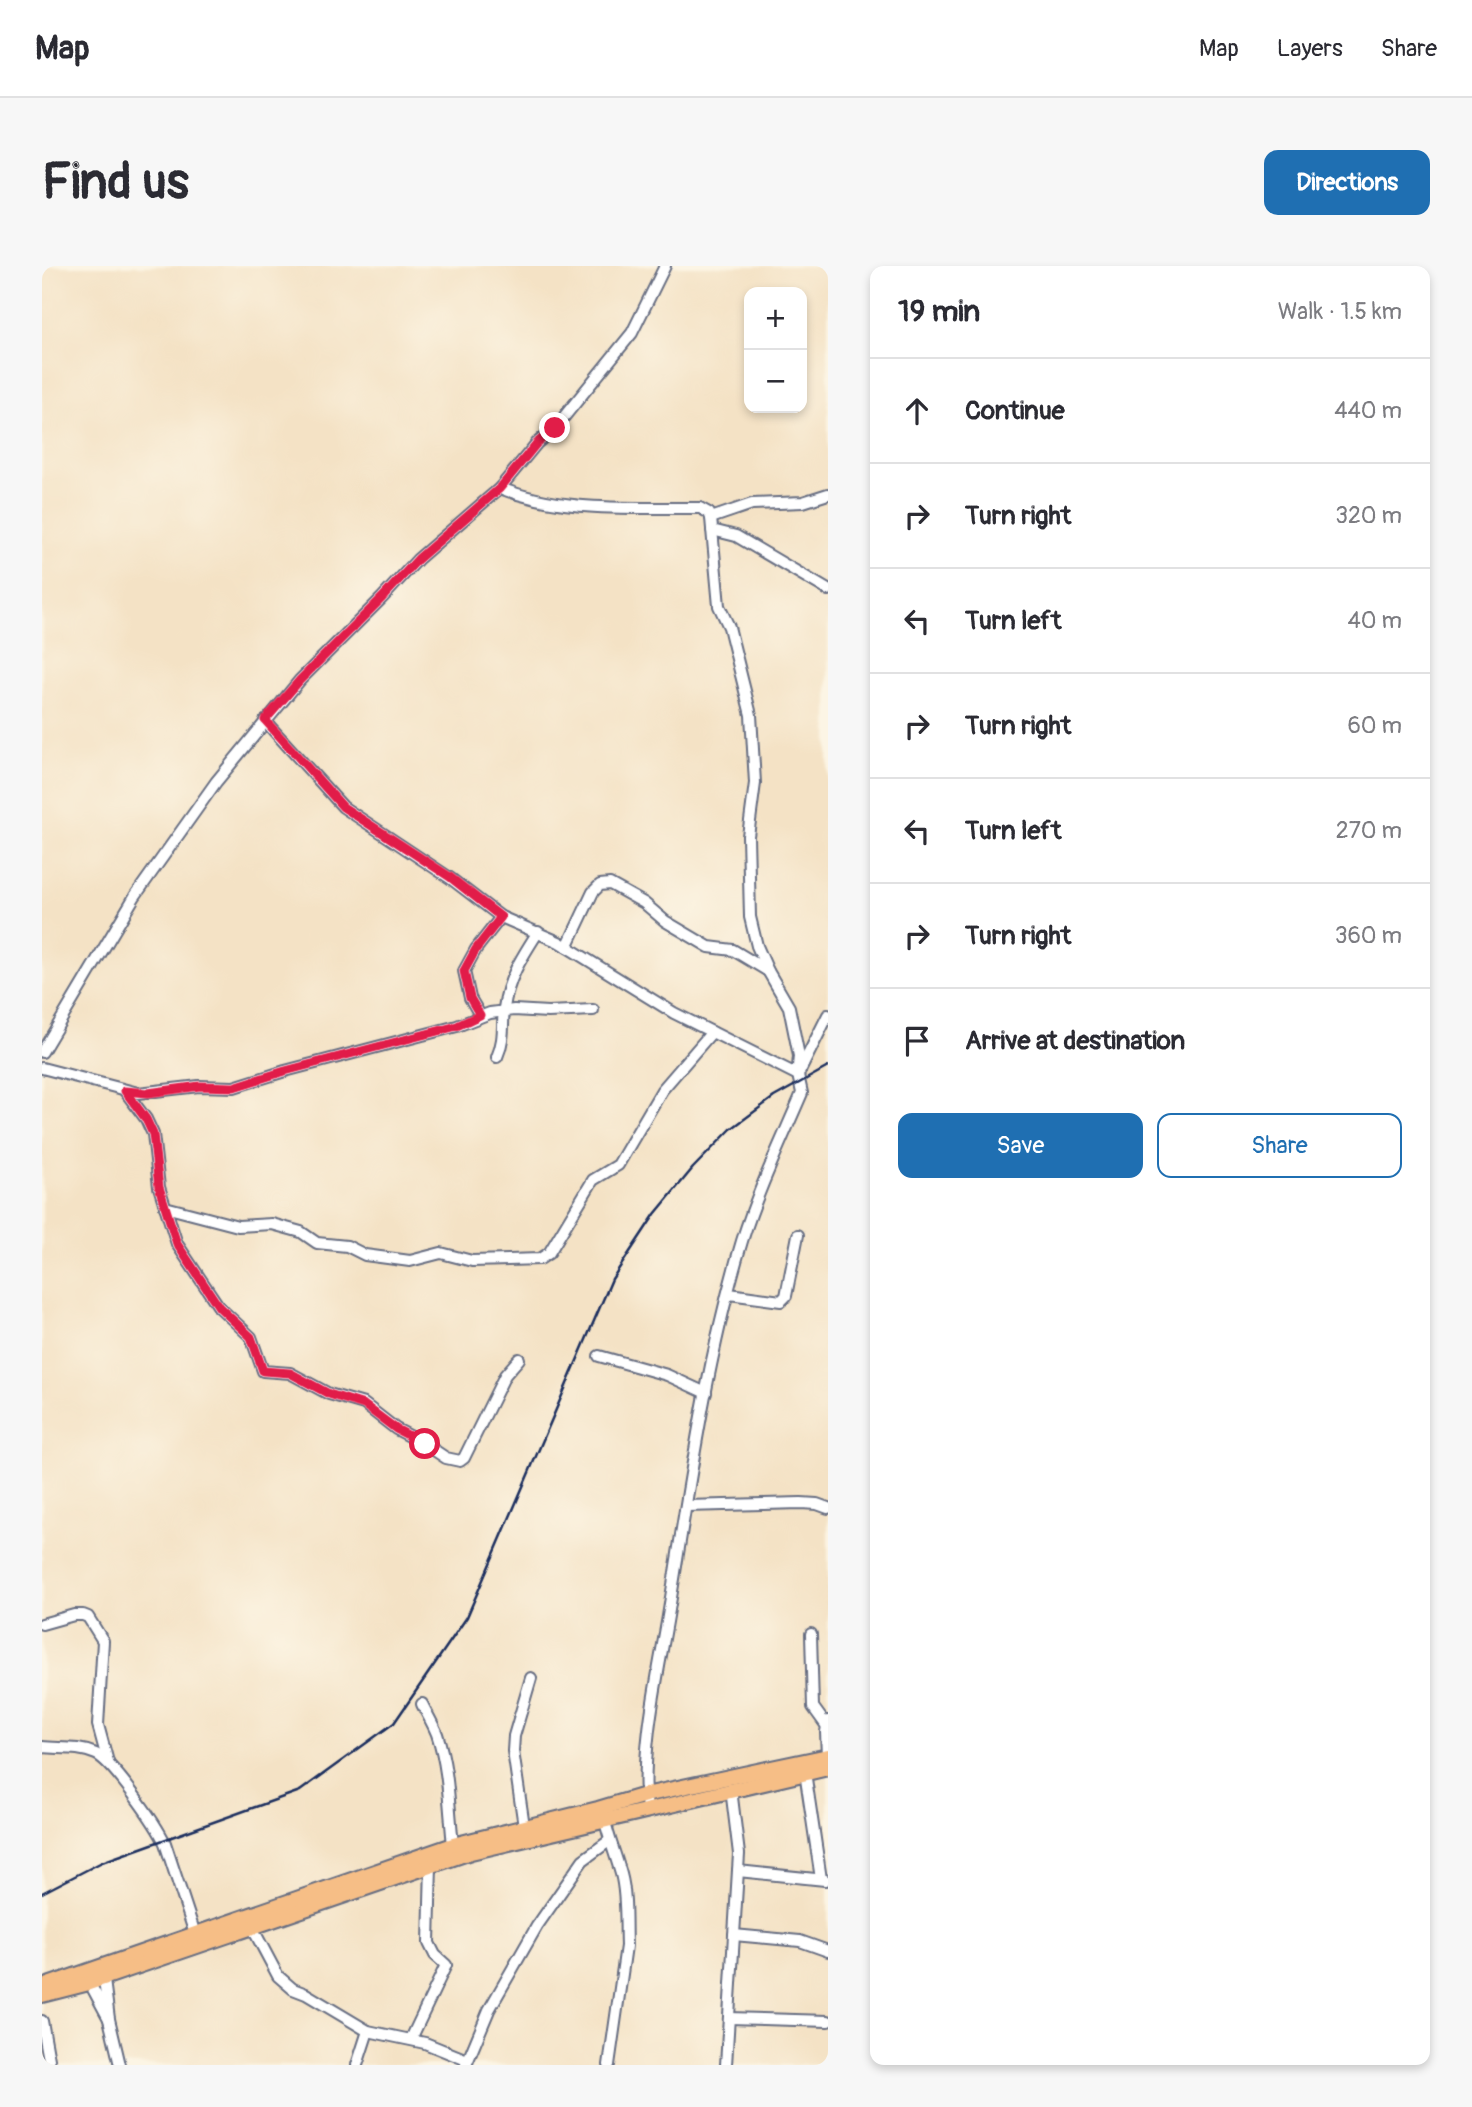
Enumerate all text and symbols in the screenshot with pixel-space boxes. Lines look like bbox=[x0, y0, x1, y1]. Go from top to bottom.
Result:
text: Map bbox=[35, 28, 90, 69]
text: Map bbox=[1199, 34, 1239, 63]
text: Layers bbox=[1277, 34, 1343, 63]
text: Share bbox=[1381, 34, 1437, 63]
button: Directions bbox=[1264, 150, 1430, 215]
text: Find us bbox=[42, 152, 189, 213]
map controls bbox=[744, 287, 807, 413]
button: + bbox=[744, 287, 807, 350]
text: 19 min bbox=[898, 293, 980, 330]
text: Walk · 1.5 km bbox=[1278, 297, 1402, 326]
button: − bbox=[744, 350, 807, 413]
icon: ahead bbox=[898, 392, 936, 430]
text: Continue bbox=[965, 395, 1065, 427]
text: 440 m bbox=[1334, 396, 1402, 425]
route end bbox=[539, 412, 570, 443]
icon: right bbox=[898, 497, 936, 535]
text: Turn right bbox=[965, 500, 1071, 532]
text: 320 m bbox=[1335, 501, 1402, 530]
icon: left bbox=[898, 602, 936, 640]
text: Turn left bbox=[965, 605, 1061, 637]
text: 40 m bbox=[1348, 606, 1402, 635]
icon: right bbox=[898, 707, 936, 745]
text: Turn right bbox=[965, 710, 1071, 742]
text: 60 m bbox=[1347, 711, 1402, 740]
icon: left bbox=[898, 812, 936, 850]
text: Turn left bbox=[965, 815, 1061, 847]
text: 270 m bbox=[1336, 816, 1402, 845]
icon: right bbox=[898, 917, 936, 955]
text: Turn right bbox=[965, 920, 1071, 952]
text: 360 m bbox=[1335, 921, 1402, 950]
icon: arrive bbox=[898, 1022, 936, 1060]
text: Arrive at destination bbox=[965, 1025, 1185, 1057]
button: Save bbox=[898, 1113, 1143, 1178]
button: Share bbox=[1157, 1113, 1402, 1178]
route start bbox=[409, 1428, 440, 1459]

